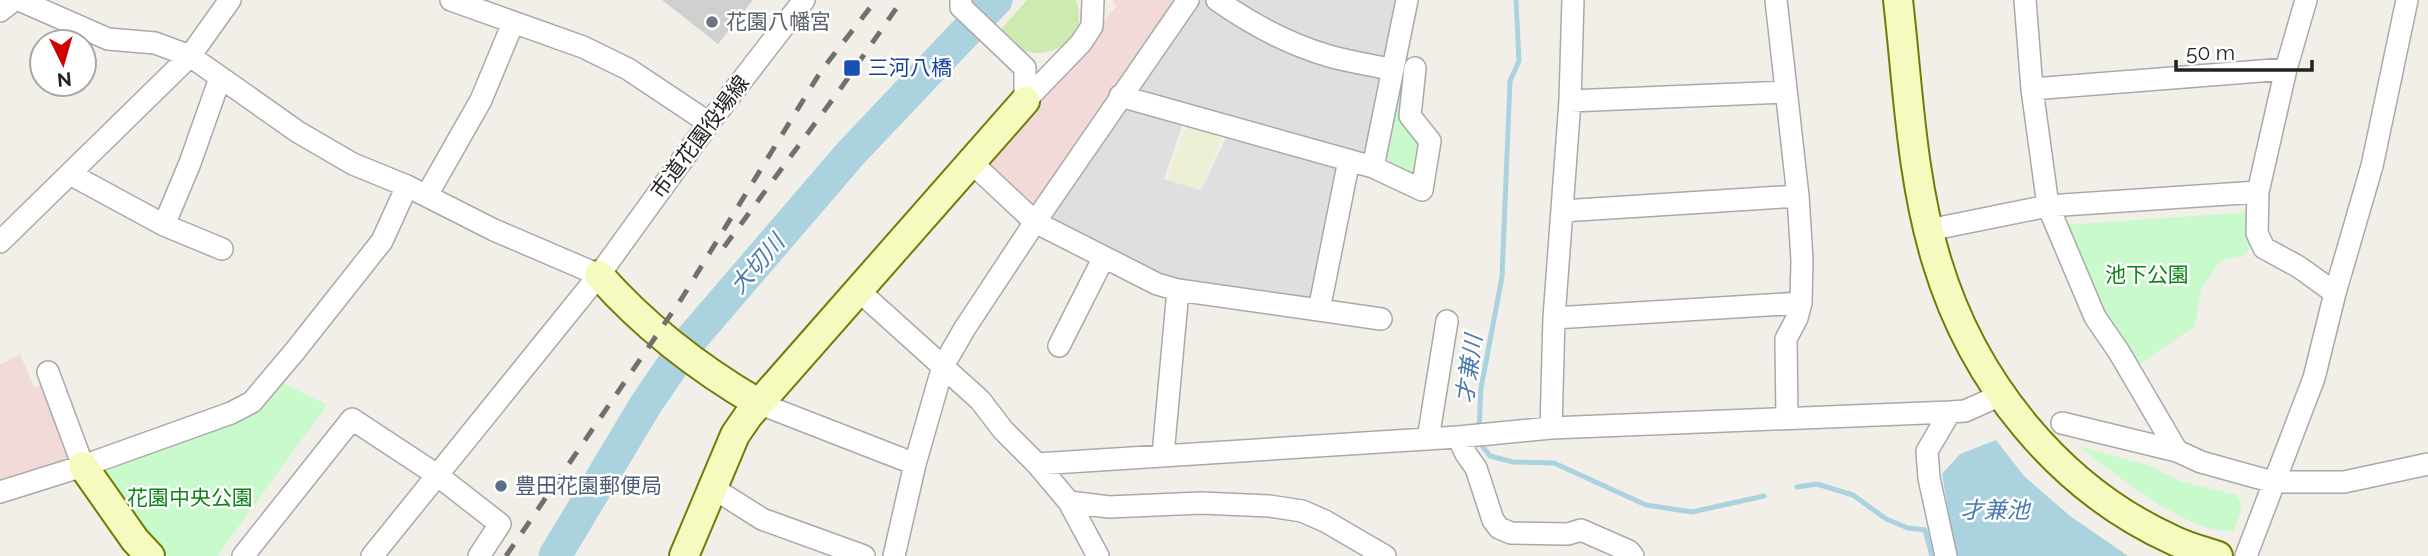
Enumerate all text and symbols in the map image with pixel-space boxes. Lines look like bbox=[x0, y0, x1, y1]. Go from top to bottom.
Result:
place label: 花園八幡宮 bbox=[726, 9, 831, 34]
marker: 花園八幡宮 bbox=[704, 14, 720, 30]
north arrow bbox=[28, 28, 98, 98]
scale bar bbox=[2176, 28, 2312, 72]
text: 50 m bbox=[2186, 40, 2235, 65]
place label: 三河八橋 bbox=[868, 55, 952, 80]
marker: 三河八橋 bbox=[842, 58, 862, 78]
text: N bbox=[56, 68, 73, 92]
street label: 市道花園役場線 bbox=[645, 70, 754, 203]
water label: 大切川 bbox=[724, 227, 791, 299]
park label: 池下公園 bbox=[2105, 262, 2189, 287]
water label: 才兼川 bbox=[1450, 330, 1487, 405]
place label: 豊田花園郵便局 bbox=[515, 473, 662, 498]
marker: 豊田花園郵便局 bbox=[493, 478, 509, 494]
park label: 花園中央公園 bbox=[127, 485, 253, 510]
water label: 才兼池 bbox=[1961, 496, 2032, 523]

